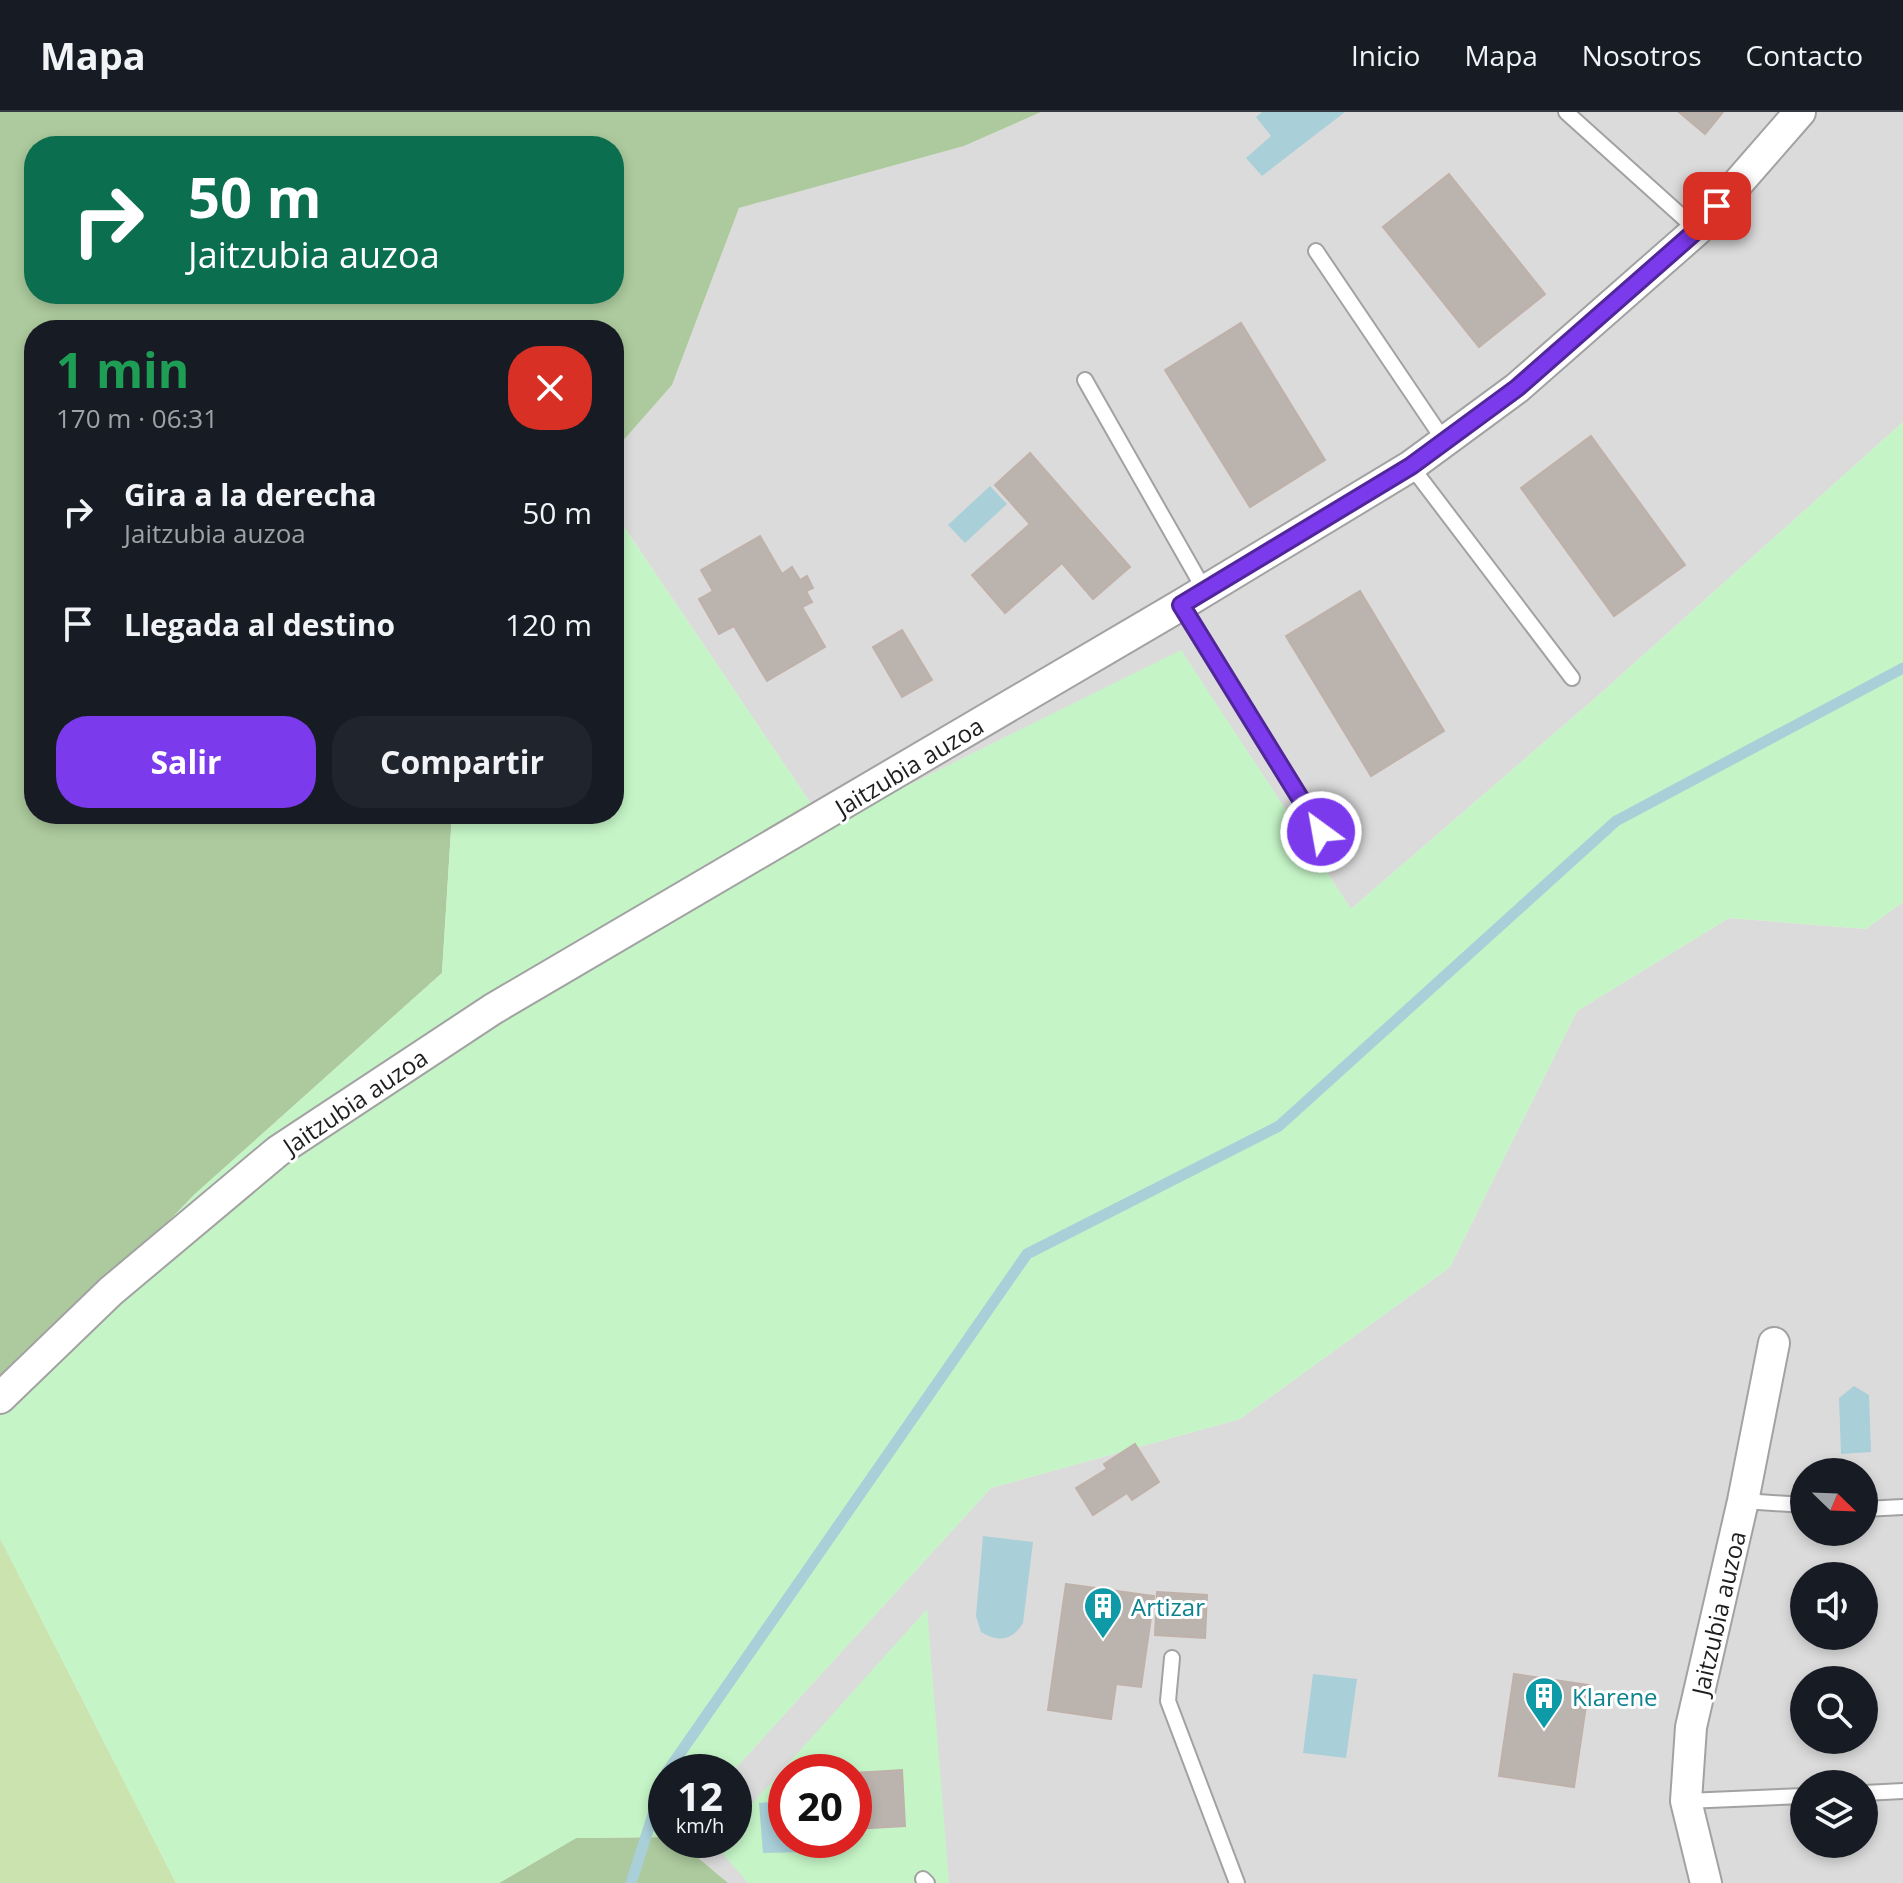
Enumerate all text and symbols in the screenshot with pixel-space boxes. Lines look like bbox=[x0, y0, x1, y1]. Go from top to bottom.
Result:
text: Mapa bbox=[40, 29, 146, 81]
text: Inicio bbox=[1351, 36, 1420, 74]
text: Mapa bbox=[1464, 36, 1538, 74]
text: Nosotros bbox=[1582, 36, 1702, 74]
text: Contacto bbox=[1746, 36, 1863, 74]
text: 50 m bbox=[188, 158, 322, 234]
icon: right bbox=[56, 168, 160, 272]
pin bbox=[1683, 172, 1751, 240]
icon: arrive bbox=[1695, 184, 1739, 228]
text: Jaitzubia auzoa bbox=[188, 230, 440, 279]
text: 1 min bbox=[56, 337, 189, 402]
button: close bbox=[508, 346, 592, 430]
text: 170 m · 06:31 bbox=[56, 400, 218, 436]
text: Gira a la derecha bbox=[124, 474, 377, 515]
icon: right bbox=[56, 490, 100, 534]
text: 50 m bbox=[522, 492, 592, 533]
text: Jaitzubia auzoa bbox=[124, 515, 306, 551]
icon: arrive bbox=[56, 602, 100, 646]
text: Llegada al destino bbox=[124, 604, 395, 645]
text: 120 m bbox=[505, 604, 592, 645]
street label: Jaitzubia auzoa bbox=[827, 709, 989, 824]
button: Salir bbox=[56, 716, 316, 808]
button: Compartir bbox=[332, 716, 592, 808]
position arrow bbox=[1279, 790, 1363, 874]
street label: Jaitzubia auzoa bbox=[275, 1040, 434, 1163]
north arrow bbox=[1790, 1458, 1878, 1546]
map controls bbox=[1790, 1458, 1878, 1858]
street label: Jaitzubia auzoa bbox=[1683, 1528, 1753, 1700]
button: sound bbox=[1790, 1562, 1878, 1650]
building icon: Artizar bbox=[1082, 1585, 1124, 1640]
place label: Artizar bbox=[1131, 1590, 1205, 1623]
button: search bbox=[1790, 1666, 1878, 1754]
building icon: Klarene bbox=[1523, 1675, 1565, 1730]
place label: Klarene bbox=[1572, 1680, 1658, 1713]
speed limit sign: 20 bbox=[768, 1754, 872, 1858]
text: 12 bbox=[677, 1768, 723, 1823]
button: layers bbox=[1790, 1770, 1878, 1858]
text: km/h bbox=[676, 1812, 724, 1839]

